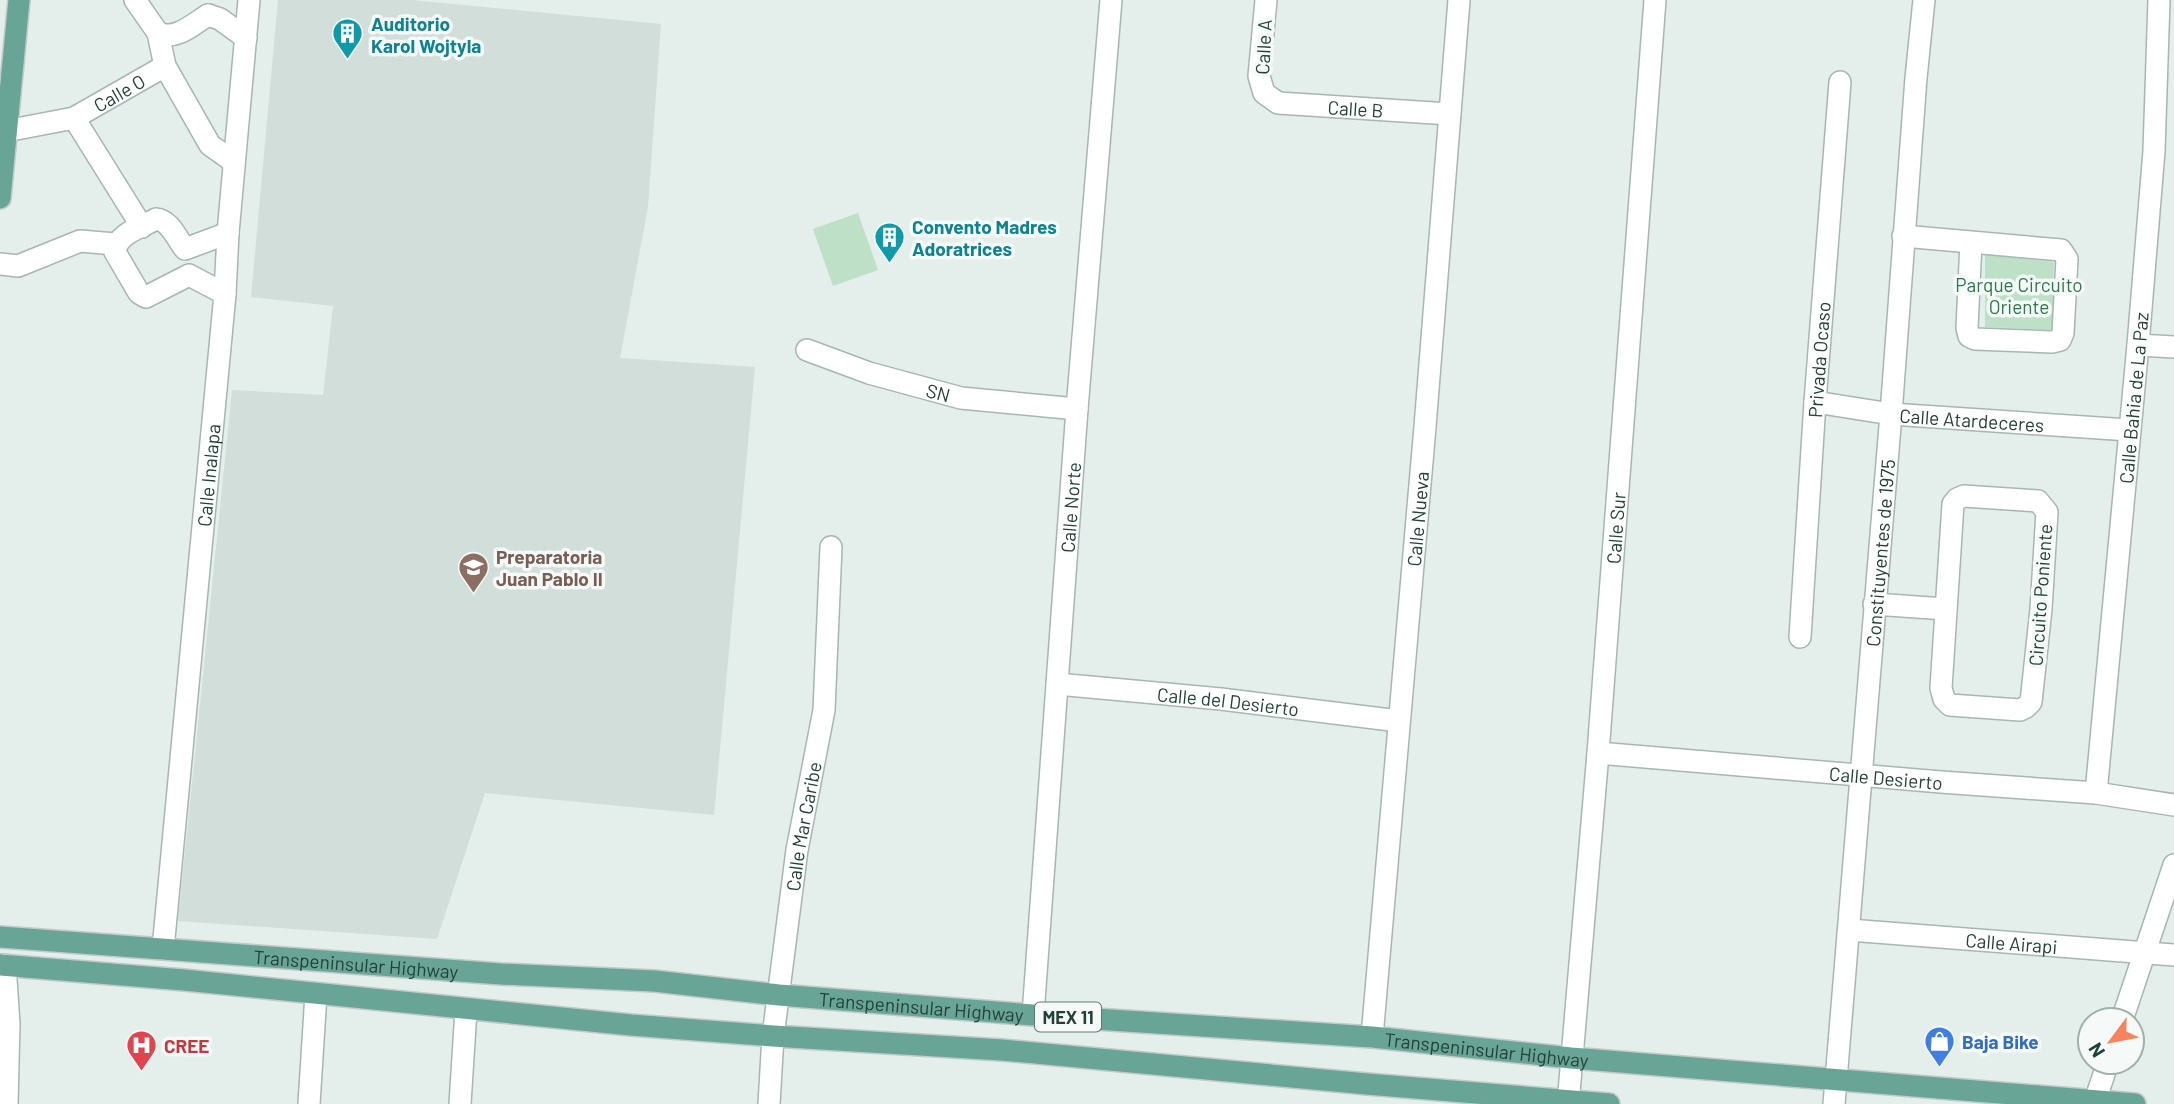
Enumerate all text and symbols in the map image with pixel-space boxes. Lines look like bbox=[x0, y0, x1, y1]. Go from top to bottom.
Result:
place label: Auditorio Karol Wojtyla bbox=[371, 12, 481, 57]
building icon: Auditorio Karol Wojtyla bbox=[331, 17, 365, 61]
street label: Calle A bbox=[1250, 19, 1276, 75]
street label: Calle O bbox=[89, 69, 149, 116]
street label: Calle B bbox=[1327, 95, 1384, 121]
place label: Convento Madres Adoratrices bbox=[912, 215, 1057, 260]
building icon: Convento Madres Adoratrices bbox=[872, 220, 906, 264]
park label: Parque Circuito Oriente bbox=[1955, 273, 2083, 318]
street label: Privada Ocaso bbox=[1803, 301, 1834, 418]
street label: Calle Bahia de La Paz bbox=[2114, 311, 2152, 484]
street label: SN bbox=[924, 378, 953, 406]
street label: Calle Atardeceres bbox=[1899, 403, 2045, 436]
street label: Calle Inalapa bbox=[192, 423, 224, 527]
street label: Constituyentes de 1975 bbox=[1860, 458, 1899, 648]
street label: Calle Norte bbox=[1055, 461, 1085, 554]
street label: Calle Nueva bbox=[1401, 470, 1433, 567]
street label: Calle Sur bbox=[1601, 491, 1629, 565]
street label: Circuito Poniente bbox=[2024, 523, 2056, 667]
place label: Preparatoria Juan Pablo II bbox=[496, 545, 603, 590]
school or university icon: Preparatoria Juan Pablo II bbox=[456, 550, 490, 594]
street label: Calle del Desierto bbox=[1156, 682, 1300, 720]
street label: Calle Mar Caribe bbox=[780, 760, 825, 892]
street label: Calle Desierto bbox=[1828, 761, 1944, 794]
street label: Calle Airapi bbox=[1965, 927, 2058, 958]
street label: Transpeninsular Highway bbox=[253, 944, 459, 982]
street label: Transpeninsular Highway bbox=[818, 987, 1025, 1026]
road number: MEX 11 bbox=[1035, 1002, 1101, 1032]
north arrow bbox=[2076, 1006, 2146, 1076]
shop icon: Baja Bike bbox=[1922, 1024, 1956, 1068]
street label: Transpeninsular Highway bbox=[1383, 1027, 1590, 1071]
hospital icon: CREE bbox=[124, 1028, 158, 1072]
place label: Baja Bike bbox=[1962, 1030, 2039, 1053]
place label: CREE bbox=[164, 1034, 209, 1057]
text: N bbox=[2083, 1039, 2109, 1062]

